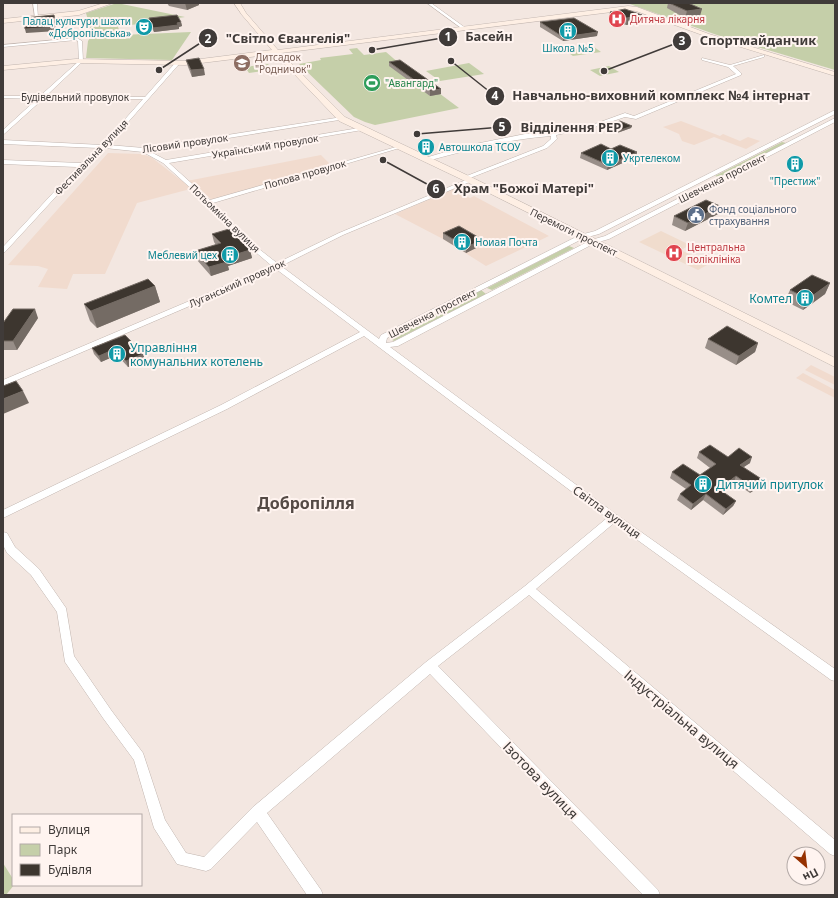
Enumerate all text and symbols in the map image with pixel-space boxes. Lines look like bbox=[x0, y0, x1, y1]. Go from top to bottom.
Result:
hospital icon: Дитяча лікарня bbox=[607, 9, 627, 29]
place label: Дитяча лікарня bbox=[630, 12, 705, 26]
place label: Палац культури шахти «Добропільська» bbox=[22, 14, 131, 40]
theatre icon: Палац культури шахти «Добропільська» bbox=[134, 17, 154, 37]
building icon: Школа №5 bbox=[558, 21, 578, 41]
callout: Басейн bbox=[438, 24, 521, 49]
callout: "Світло Євангелія" bbox=[198, 26, 358, 51]
text: Басейн bbox=[465, 27, 513, 45]
text: 1 bbox=[445, 28, 451, 45]
callout: Спортмайданчик bbox=[672, 28, 825, 53]
text: "Світло Євангелія" bbox=[226, 29, 350, 47]
text: 2 bbox=[205, 30, 212, 47]
text: Спортмайданчик bbox=[700, 31, 816, 49]
text: 3 bbox=[679, 32, 686, 49]
place label: Школа №5 bbox=[542, 41, 594, 55]
place label: Дитсадок "Родничок" bbox=[255, 50, 311, 76]
school or university icon: Дитсадок "Родничок" bbox=[232, 53, 252, 73]
sports icon: "Авангард" bbox=[362, 73, 382, 93]
place label: "Авангард" bbox=[385, 76, 438, 90]
callout: Навчально-виховний комплекс №4 інтернат bbox=[485, 83, 818, 108]
text: Навчально-виховний комплекс №4 інтернат bbox=[512, 86, 810, 104]
text: 4 bbox=[492, 87, 499, 104]
street label: Будівельний провулок bbox=[21, 90, 130, 104]
callout: Відділення РЕР bbox=[492, 115, 629, 140]
street label: Фестивальна вулиця bbox=[51, 116, 131, 198]
text: 5 bbox=[499, 118, 506, 135]
text: Відділення РЕР bbox=[521, 118, 621, 136]
street label: Лісовий провулок bbox=[141, 130, 229, 156]
street label: Український провулок bbox=[211, 131, 320, 161]
building icon: Автошкола ТСОУ bbox=[416, 137, 436, 157]
place label: Автошкола ТСОУ bbox=[439, 140, 521, 154]
building icon: Укртелеком bbox=[600, 148, 620, 168]
street label: Шевченка проспект bbox=[676, 150, 769, 206]
place label: Укртелеком bbox=[623, 151, 681, 165]
building icon: "Престиж" bbox=[785, 154, 805, 174]
street label: Попова провулок bbox=[263, 155, 348, 192]
place label: "Престиж" bbox=[770, 174, 820, 188]
callout: Храм "Божої Матері" bbox=[426, 176, 602, 201]
text: Храм "Божої Матері" bbox=[454, 179, 594, 197]
text: 6 bbox=[433, 180, 440, 197]
street label: Потьомкіна вулиця bbox=[187, 181, 263, 255]
place label: Фонд соціального страхування bbox=[709, 202, 797, 228]
street label: Перемоги проспект bbox=[528, 205, 620, 259]
public building icon: Фонд соціального страхування bbox=[686, 205, 706, 225]
building icon: Ноиая Почта bbox=[452, 232, 472, 252]
place label: Ноиая Почта bbox=[475, 235, 538, 249]
place label: Центральна поліклініка bbox=[687, 240, 745, 266]
hospital icon: Центральна поліклініка bbox=[664, 243, 684, 263]
building icon: Меблевий цех bbox=[220, 245, 240, 265]
place label: Меблевий цех bbox=[148, 248, 218, 262]
street label: Луганський провулок bbox=[187, 255, 288, 311]
street label: Шевченка проспект bbox=[386, 285, 479, 341]
building icon: Комтел bbox=[795, 288, 815, 308]
place label: Комтел bbox=[749, 290, 792, 307]
place label: Управління комунальних котелень bbox=[130, 339, 263, 370]
building icon: Управління комунальних котелень bbox=[107, 344, 127, 364]
building icon: Дитячий притулок bbox=[693, 474, 713, 494]
place label: Дитячий притулок bbox=[716, 476, 824, 493]
street label: Світла вулиця bbox=[569, 481, 645, 543]
district label: Добропілля bbox=[257, 492, 355, 514]
street label: Індустріальна вулиця bbox=[620, 665, 744, 773]
street label: Ізотова вулиця bbox=[499, 737, 583, 823]
legend bbox=[12, 814, 142, 886]
text: Вулиця bbox=[48, 821, 90, 838]
text: Парк bbox=[48, 841, 78, 858]
north arrow bbox=[786, 846, 826, 886]
text: Будівля bbox=[48, 861, 92, 878]
text: Пн bbox=[801, 865, 821, 886]

